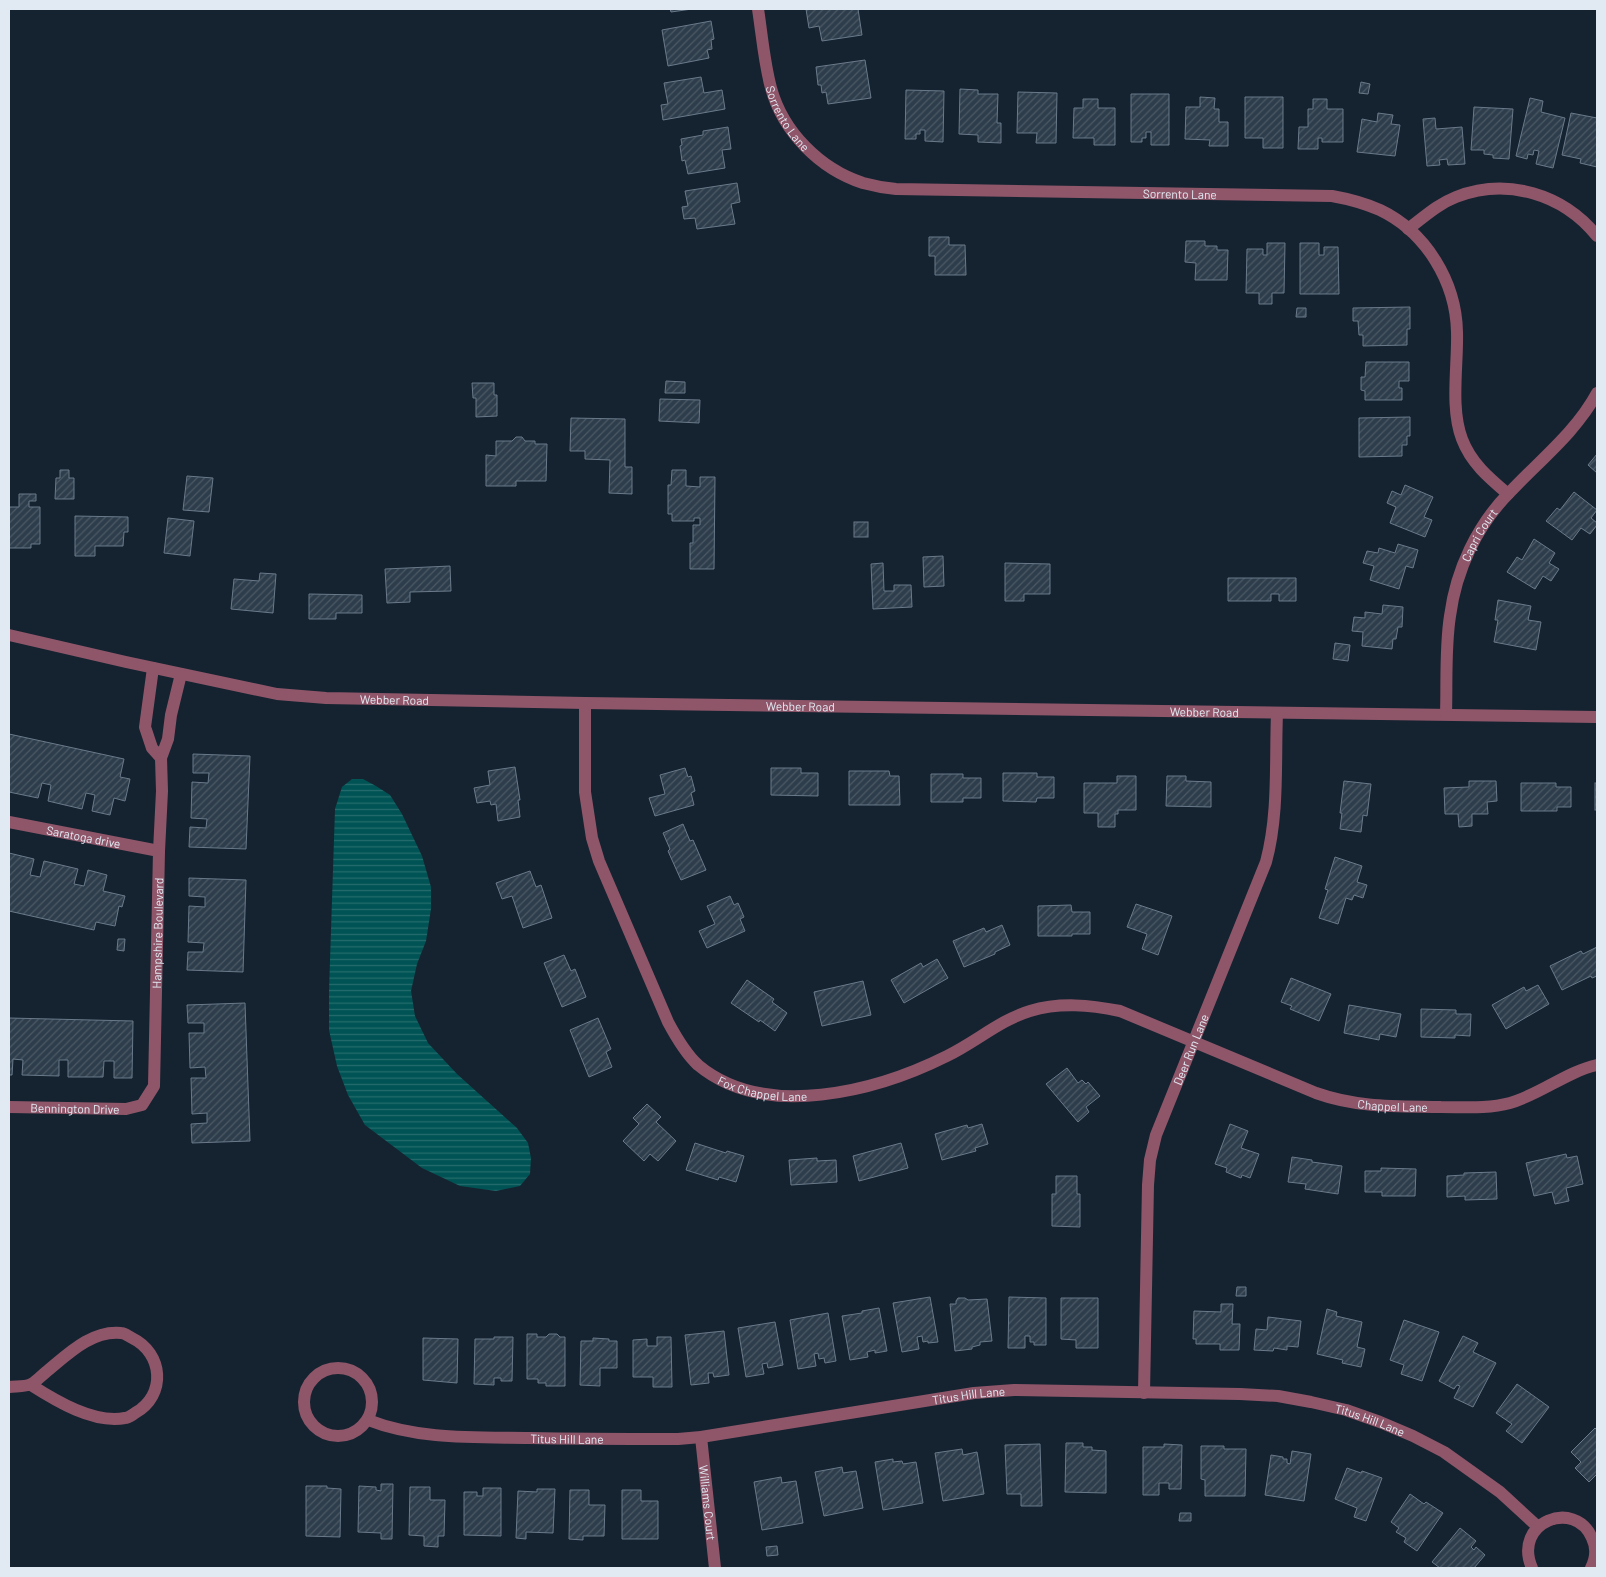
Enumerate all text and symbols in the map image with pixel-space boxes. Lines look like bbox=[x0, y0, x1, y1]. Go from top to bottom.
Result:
street label: Sorrento Lane bbox=[764, 84, 813, 154]
street label: Sorrento Lane bbox=[1143, 186, 1217, 201]
street label: Capri Court bbox=[1458, 506, 1500, 563]
street label: Webber Road bbox=[360, 692, 429, 707]
street label: Webber Road bbox=[766, 699, 835, 713]
street label: Webber Road bbox=[1170, 704, 1239, 719]
street label: Saratoga drive bbox=[45, 822, 122, 850]
street label: Hampshire Boulevard bbox=[149, 877, 165, 989]
street label: Deer Run Lane bbox=[1170, 1012, 1211, 1087]
street label: Fox Chappel Lane bbox=[716, 1073, 808, 1103]
street label: Chappel Lane bbox=[1357, 1096, 1428, 1114]
street label: Bennington Drive bbox=[30, 1100, 120, 1116]
street label: Titus Hill Lane bbox=[931, 1384, 1006, 1407]
street label: Titus Hill Lane bbox=[1334, 1401, 1407, 1439]
street label: Titus Hill Lane bbox=[530, 1431, 604, 1446]
street label: Williams Court bbox=[697, 1464, 719, 1541]

